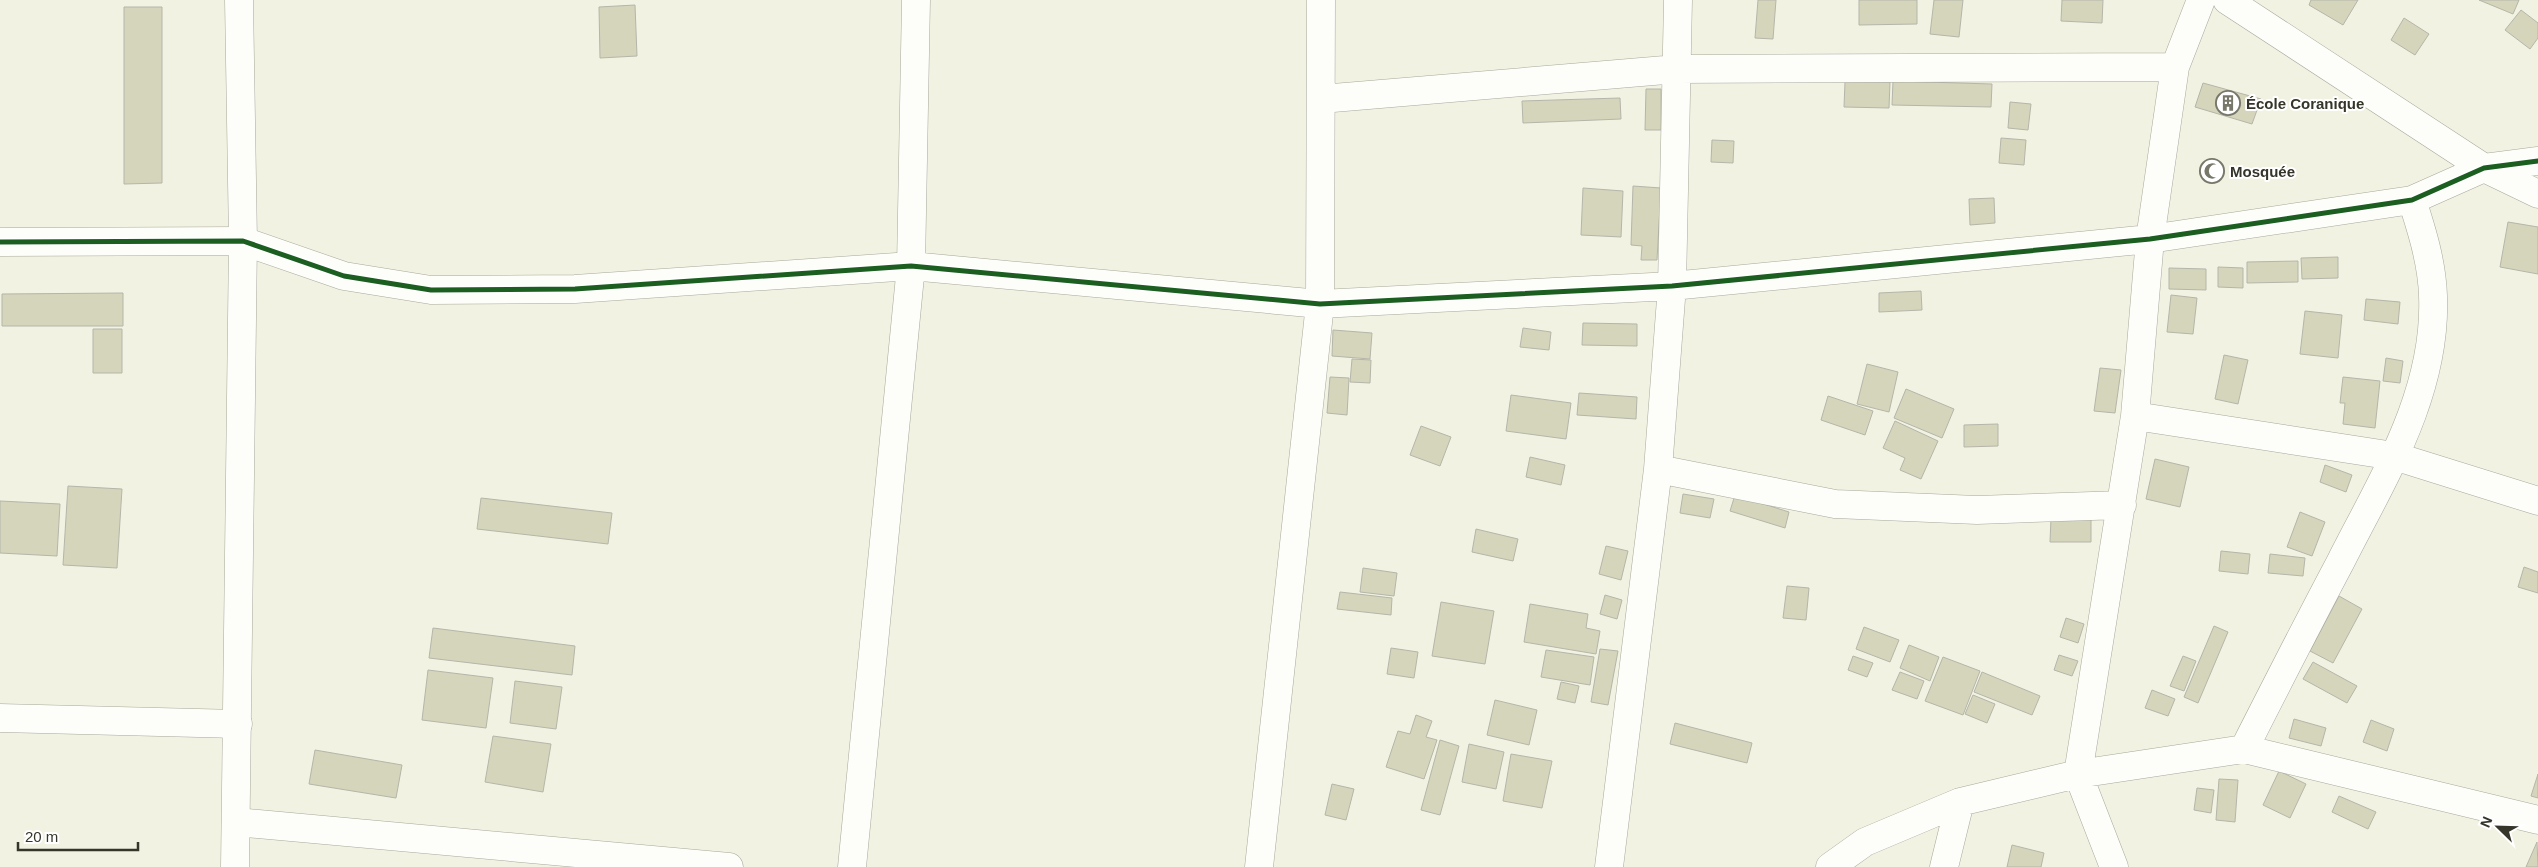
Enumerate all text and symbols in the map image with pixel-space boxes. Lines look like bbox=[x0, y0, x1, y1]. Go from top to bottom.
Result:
building icon: École Coranique bbox=[2215, 90, 2241, 116]
place label: École Coranique bbox=[2246, 95, 2364, 112]
mosque icon: Mosquée bbox=[2199, 158, 2225, 184]
place label: Mosquée bbox=[2230, 163, 2295, 180]
north arrow bbox=[2473, 802, 2523, 852]
text: N bbox=[2477, 814, 2495, 830]
scale bar bbox=[18, 820, 138, 852]
text: 20 m bbox=[25, 828, 58, 845]

